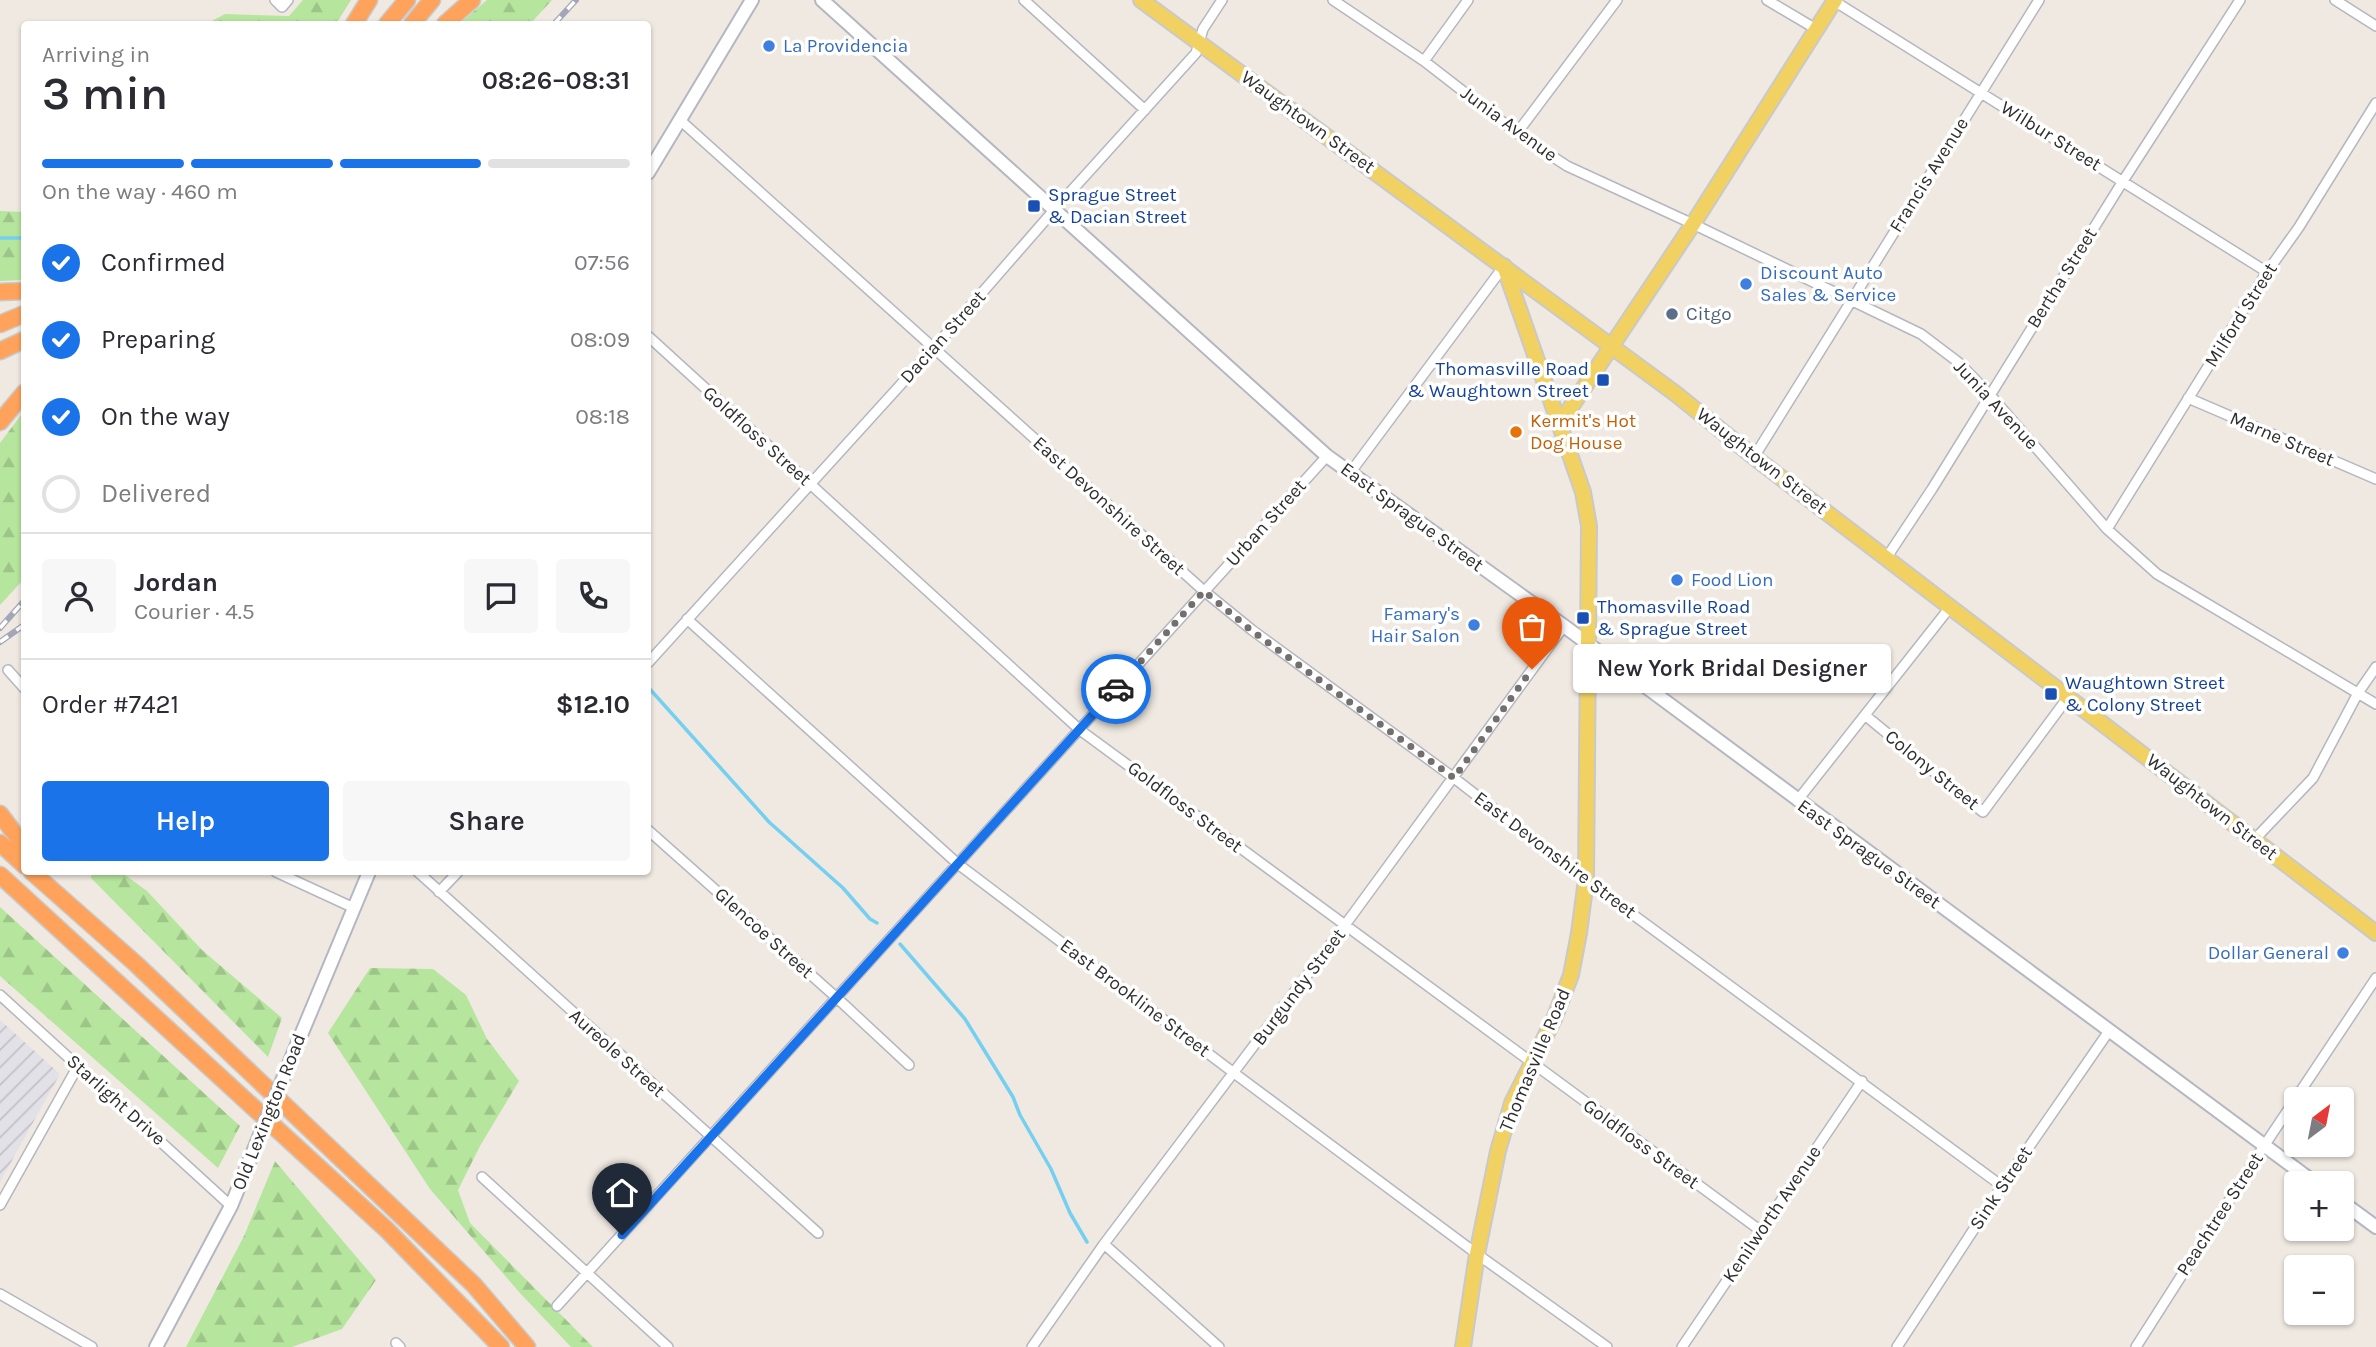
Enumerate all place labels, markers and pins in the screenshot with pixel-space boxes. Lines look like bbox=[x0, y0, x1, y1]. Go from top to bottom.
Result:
place label: La Providencia bbox=[783, 35, 908, 57]
marker: La Providencia bbox=[761, 38, 777, 54]
place label: Sprague Street & Dacian Street bbox=[1048, 184, 1187, 228]
marker: Sprague Street & Dacian Street bbox=[1026, 198, 1042, 214]
place label: Discount Auto Sales & Service bbox=[1760, 262, 1896, 306]
marker: Discount Auto Sales & Service bbox=[1738, 276, 1754, 292]
place label: Citgo bbox=[1686, 303, 1732, 325]
marker: Citgo bbox=[1664, 306, 1680, 322]
place label: Thomasville Road & Waughtown Street bbox=[1407, 358, 1589, 402]
marker: Thomasville Road & Waughtown Street bbox=[1595, 372, 1611, 388]
place label: Kermit's Hot Dog House bbox=[1530, 410, 1636, 454]
marker: Kermit's Hot Dog House bbox=[1508, 424, 1524, 440]
place label: Food Lion bbox=[1691, 569, 1773, 591]
marker: Food Lion bbox=[1669, 572, 1685, 588]
place label: Thomasville Road & Sprague Street bbox=[1597, 596, 1750, 640]
pin bbox=[1502, 597, 1562, 669]
place label: Famary's Hair Salon bbox=[1371, 603, 1460, 647]
marker: Thomasville Road & Sprague Street bbox=[1575, 610, 1591, 626]
marker: Famary's Hair Salon bbox=[1466, 617, 1482, 633]
callout: New York Bridal Designer bbox=[1574, 644, 1893, 694]
place label: Waughtown Street & Colony Street bbox=[2065, 672, 2225, 716]
marker: Waughtown Street & Colony Street bbox=[2043, 686, 2059, 702]
place label: Dollar General bbox=[2208, 942, 2329, 964]
marker: Dollar General bbox=[2335, 945, 2351, 961]
pin bbox=[592, 1163, 652, 1235]

